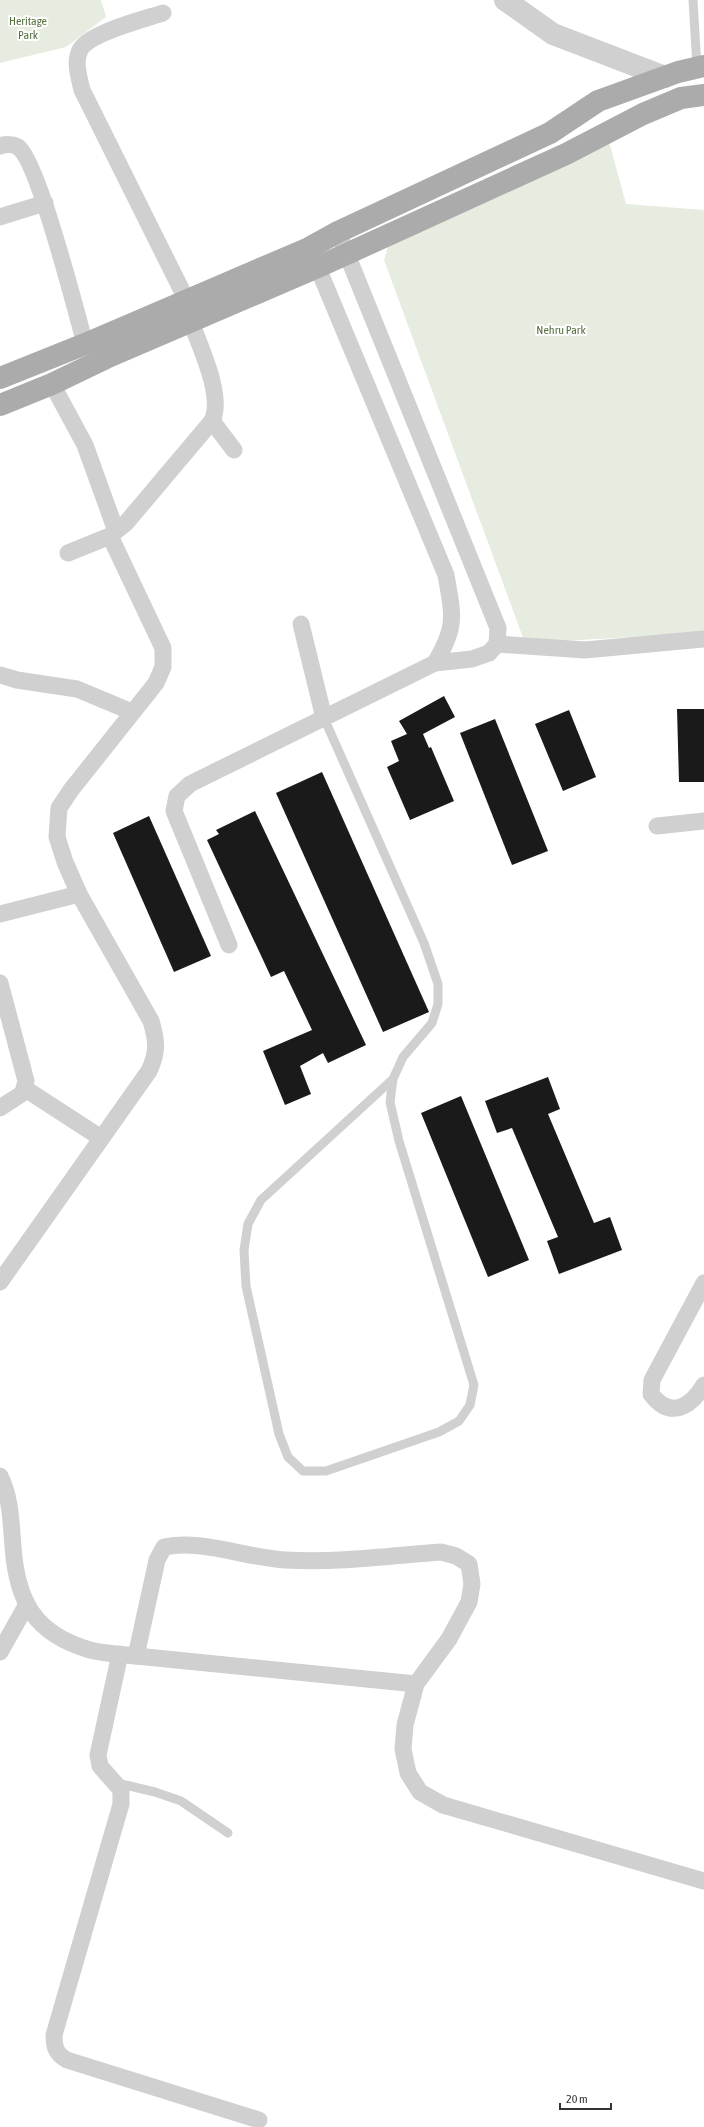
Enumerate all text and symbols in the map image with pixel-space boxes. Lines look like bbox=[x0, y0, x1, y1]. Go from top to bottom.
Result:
park label: Heritage Park bbox=[9, 14, 47, 42]
park label: Nehru Park bbox=[536, 323, 586, 337]
scale bar bbox=[560, 2085, 611, 2111]
text: 20 m bbox=[566, 2092, 588, 2106]

